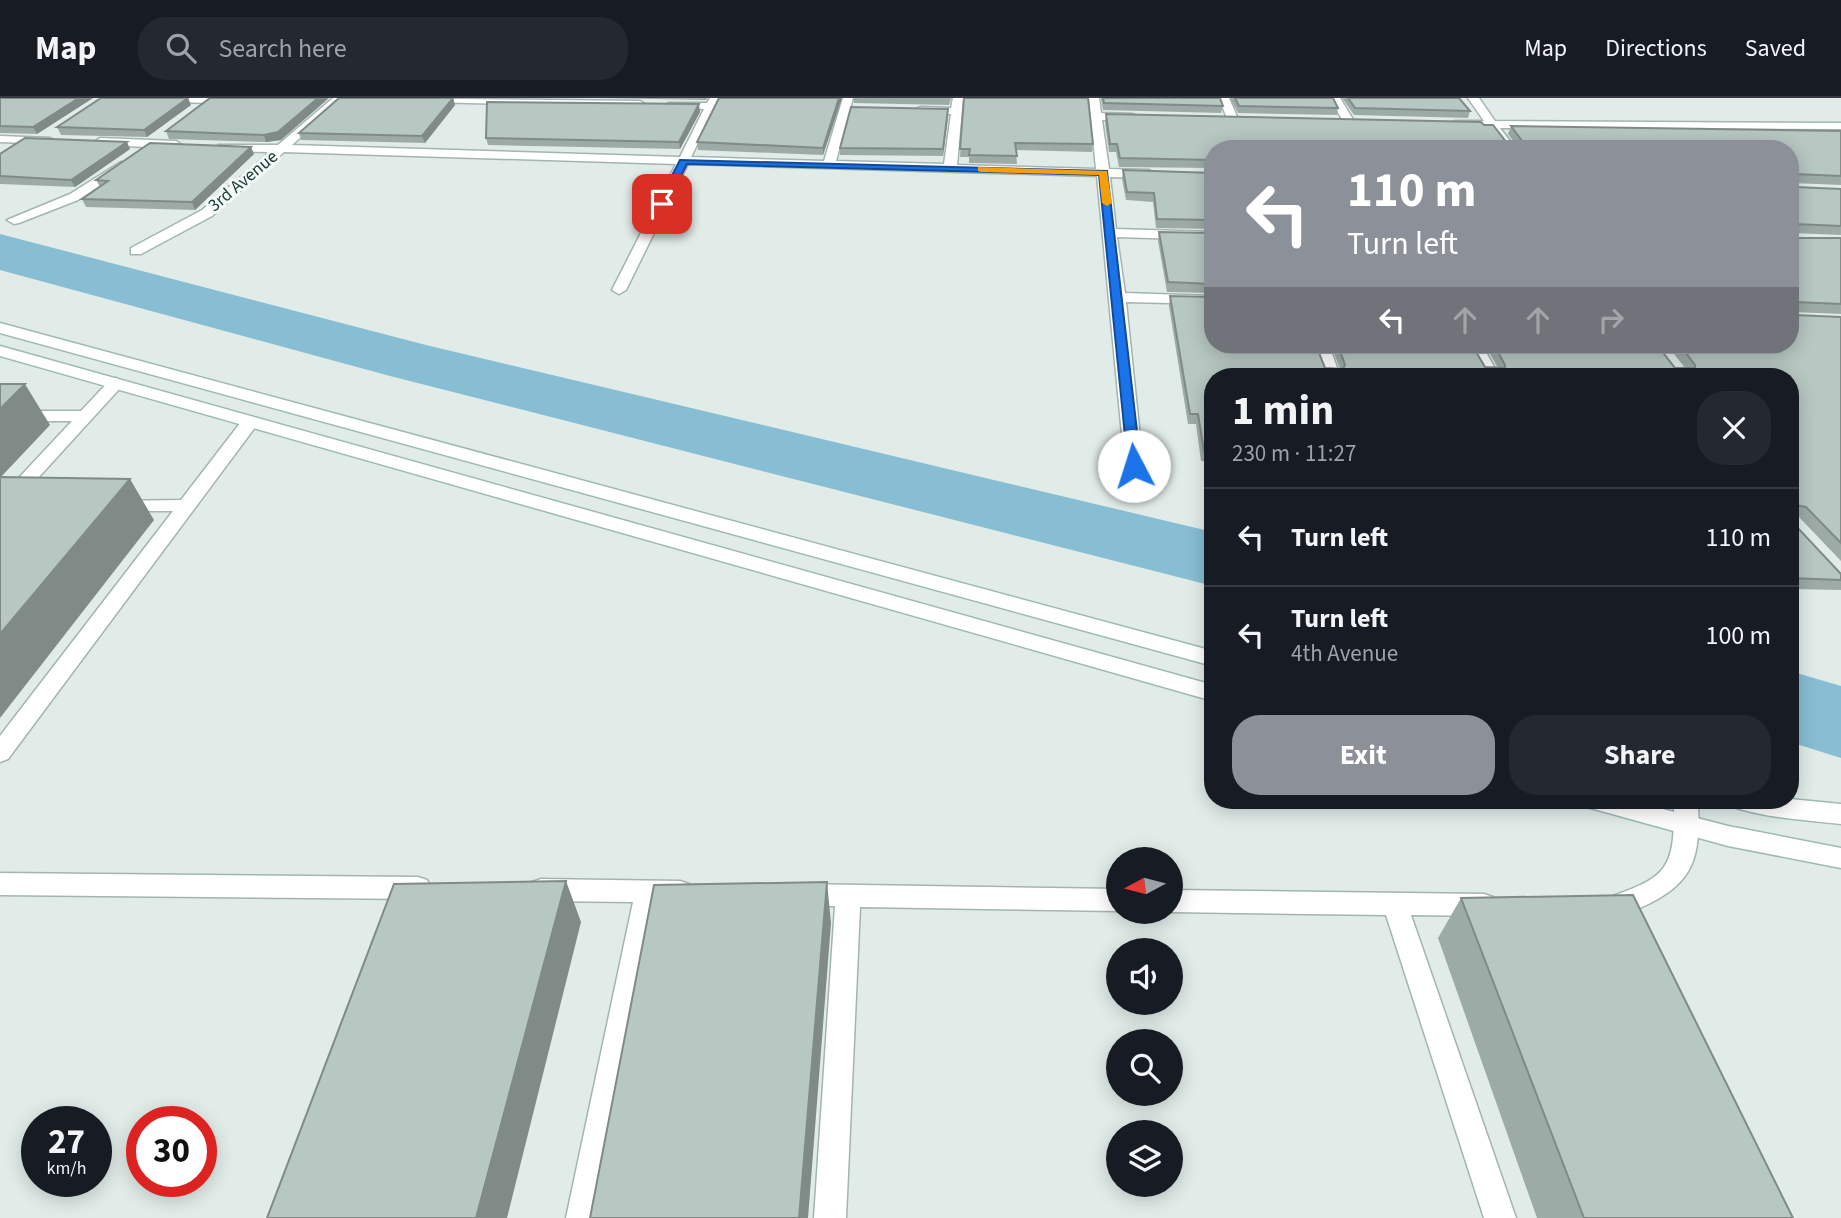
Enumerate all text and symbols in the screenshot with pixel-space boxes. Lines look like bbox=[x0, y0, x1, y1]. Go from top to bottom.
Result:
search box bbox=[138, 17, 628, 80]
text: Map bbox=[35, 25, 96, 72]
icon: search bbox=[162, 29, 200, 67]
text: Search here bbox=[218, 30, 347, 67]
text: Map bbox=[1524, 31, 1567, 66]
text: Directions bbox=[1605, 31, 1707, 66]
text: Saved bbox=[1745, 31, 1806, 66]
street label: 3rd Avenue bbox=[203, 144, 283, 218]
text: 110 m bbox=[1347, 156, 1476, 226]
icon: left bbox=[1232, 168, 1323, 259]
pin bbox=[632, 174, 692, 234]
icon: arrive bbox=[643, 185, 681, 223]
text: Turn left bbox=[1347, 221, 1458, 267]
icon: left bbox=[1373, 301, 1411, 339]
icon: ahead bbox=[1446, 301, 1484, 339]
icon: ahead bbox=[1519, 301, 1557, 339]
icon: right bbox=[1592, 301, 1630, 339]
text: 1 min bbox=[1232, 381, 1334, 441]
button: close bbox=[1697, 391, 1771, 465]
position arrow bbox=[1097, 429, 1171, 503]
text: 230 m · 11:27 bbox=[1232, 437, 1356, 470]
icon: left bbox=[1232, 518, 1270, 556]
text: Turn left bbox=[1291, 519, 1388, 556]
text: 110 m bbox=[1705, 519, 1771, 556]
text: Turn left bbox=[1291, 600, 1388, 637]
icon: left bbox=[1232, 616, 1270, 654]
text: 100 m bbox=[1705, 617, 1771, 654]
text: 4th Avenue bbox=[1291, 637, 1398, 670]
button: Exit bbox=[1232, 715, 1495, 795]
button: Share bbox=[1509, 715, 1771, 795]
north arrow bbox=[1106, 847, 1183, 924]
map controls bbox=[1106, 847, 1183, 1197]
button: sound bbox=[1106, 938, 1183, 1015]
button: search bbox=[1106, 1029, 1183, 1106]
speed limit sign: 30 bbox=[126, 1106, 217, 1197]
text: 27 bbox=[48, 1117, 85, 1167]
button: layers bbox=[1106, 1120, 1183, 1197]
text: km/h bbox=[47, 1156, 86, 1181]

